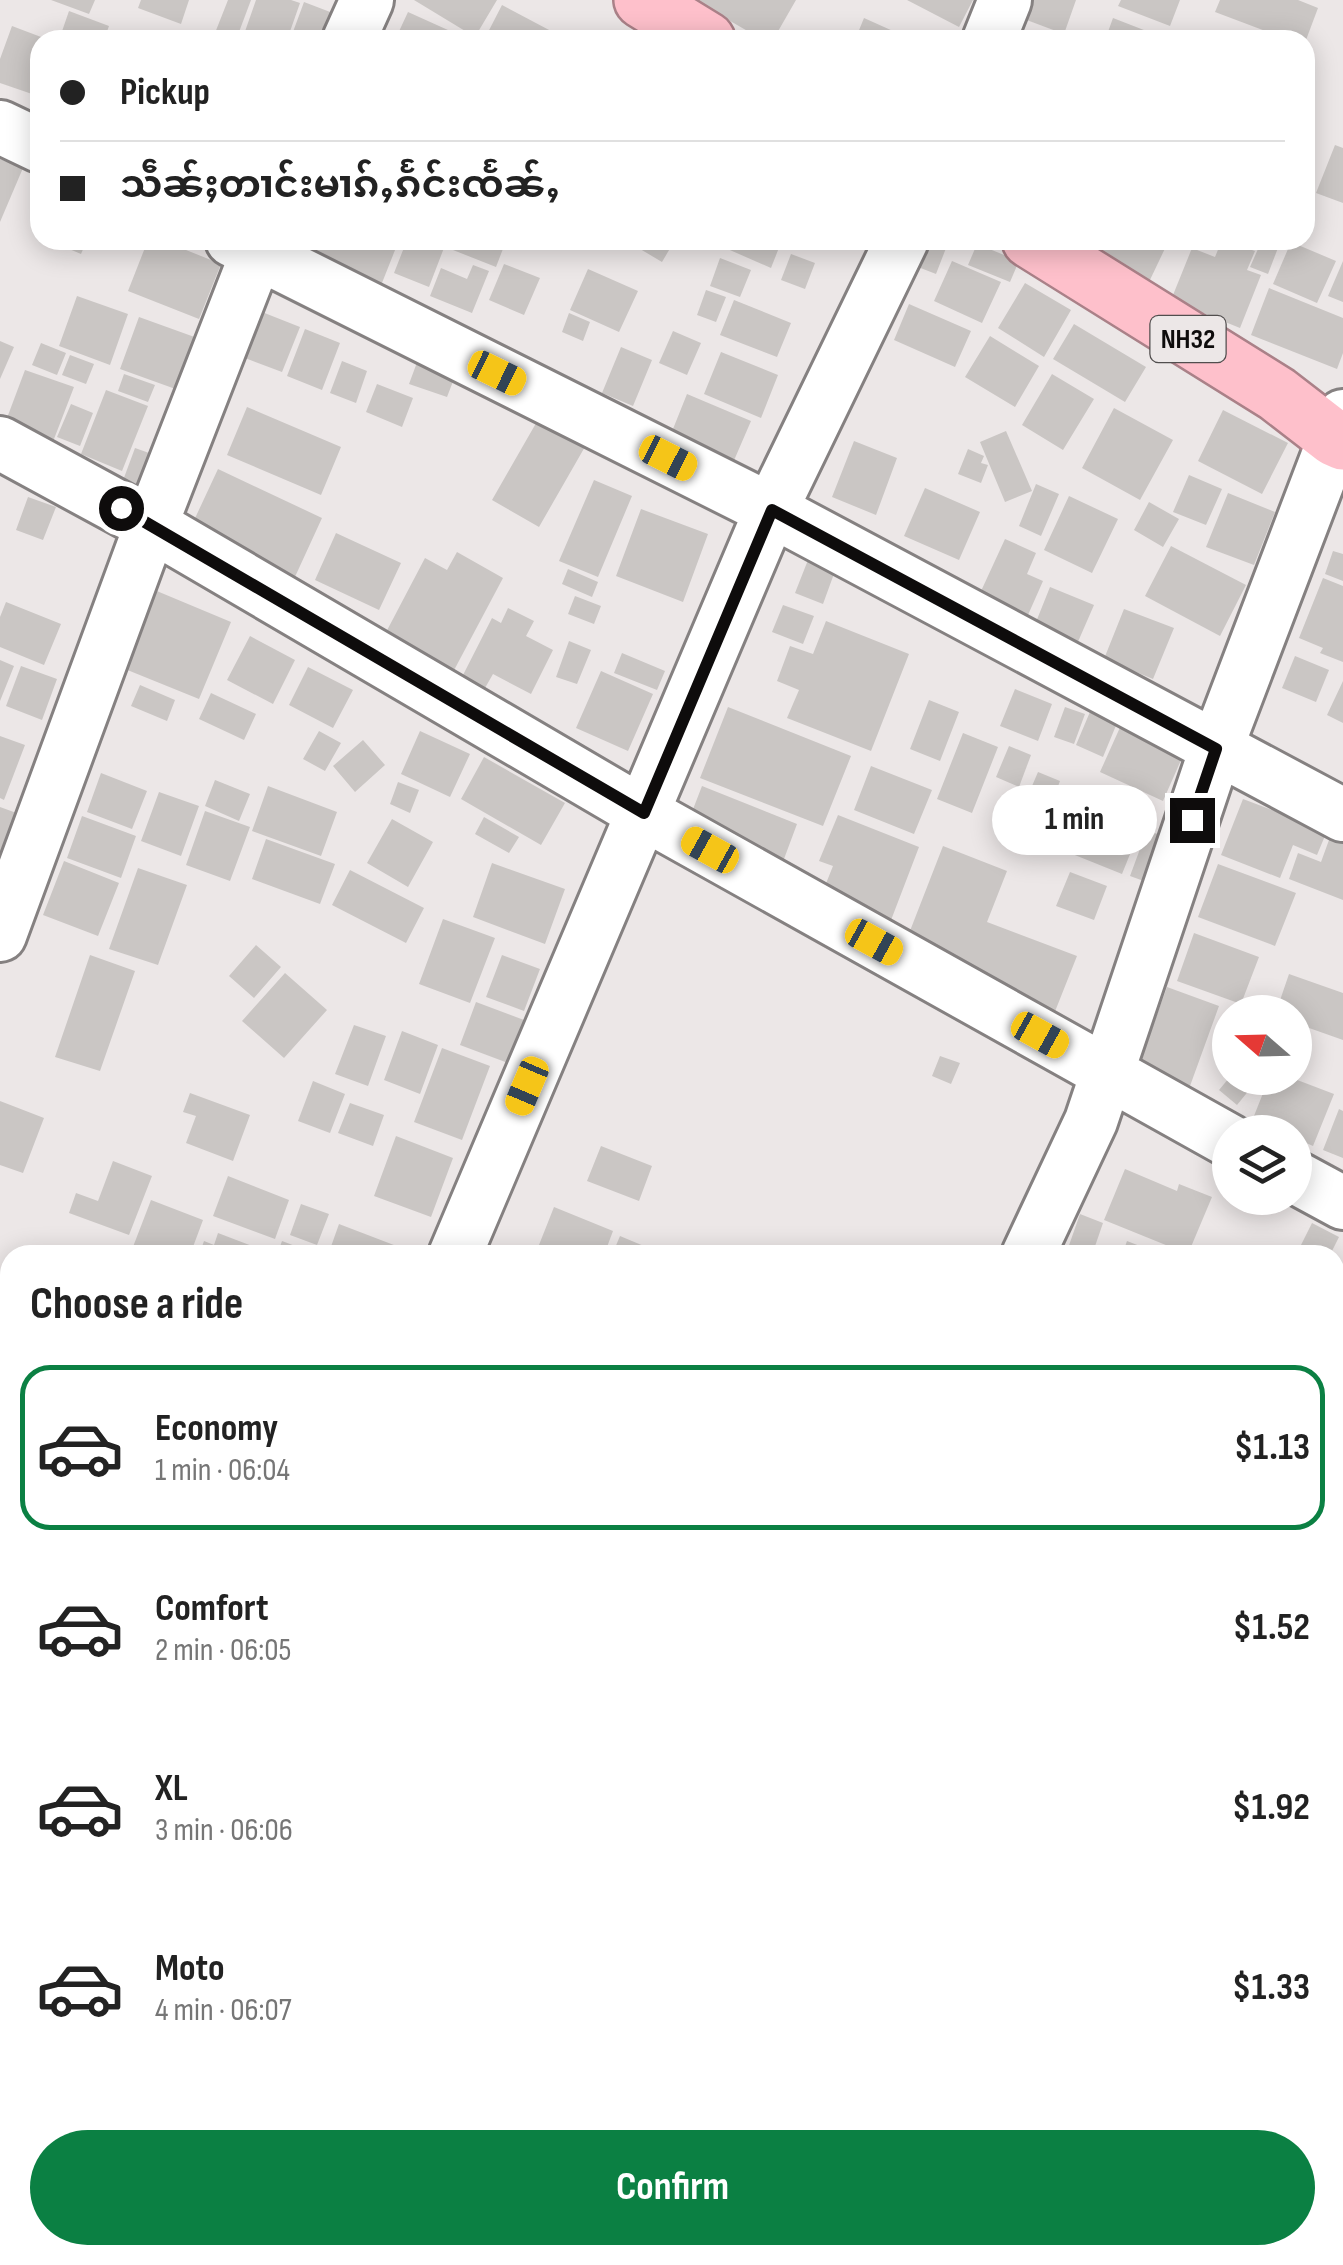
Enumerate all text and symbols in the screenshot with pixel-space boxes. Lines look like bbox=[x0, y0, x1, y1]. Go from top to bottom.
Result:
text: Pickup bbox=[120, 70, 210, 115]
text: သဵၼ်ႈတၢင်းမၢၵ်ႇၵႅင်းၸႅၼ်ႇ bbox=[120, 163, 561, 208]
road number: NH32 bbox=[1150, 316, 1226, 362]
car bbox=[463, 346, 531, 400]
car bbox=[634, 431, 702, 485]
route start bbox=[99, 486, 144, 531]
callout: 1 min bbox=[992, 785, 1157, 855]
route end bbox=[1170, 798, 1215, 843]
text: 1 min bbox=[1045, 800, 1104, 839]
car bbox=[676, 822, 744, 878]
car bbox=[840, 914, 908, 970]
north arrow bbox=[1212, 995, 1312, 1095]
map controls bbox=[1212, 995, 1312, 1215]
car bbox=[1006, 1007, 1074, 1063]
car bbox=[501, 1053, 553, 1119]
button: layers bbox=[1212, 1115, 1312, 1215]
text: Choose a ride bbox=[30, 1277, 243, 1332]
icon: car bbox=[35, 1403, 125, 1493]
text: Economy bbox=[155, 1406, 278, 1451]
text: $1.13 bbox=[1234, 1425, 1310, 1470]
text: 1 min · 06:04 bbox=[155, 1451, 290, 1490]
icon: car bbox=[35, 1583, 125, 1673]
text: Comfort bbox=[155, 1586, 269, 1631]
text: $1.52 bbox=[1233, 1605, 1310, 1650]
text: 2 min · 06:05 bbox=[155, 1631, 291, 1670]
icon: car bbox=[35, 1763, 125, 1853]
text: XL bbox=[155, 1766, 188, 1811]
text: $1.92 bbox=[1232, 1785, 1310, 1830]
text: 3 min · 06:06 bbox=[155, 1811, 293, 1850]
icon: car bbox=[35, 1943, 125, 2033]
text: Moto bbox=[155, 1946, 225, 1991]
text: $1.33 bbox=[1232, 1965, 1310, 2010]
text: 4 min · 06:07 bbox=[155, 1991, 292, 2030]
button: Confirm bbox=[30, 2130, 1315, 2245]

